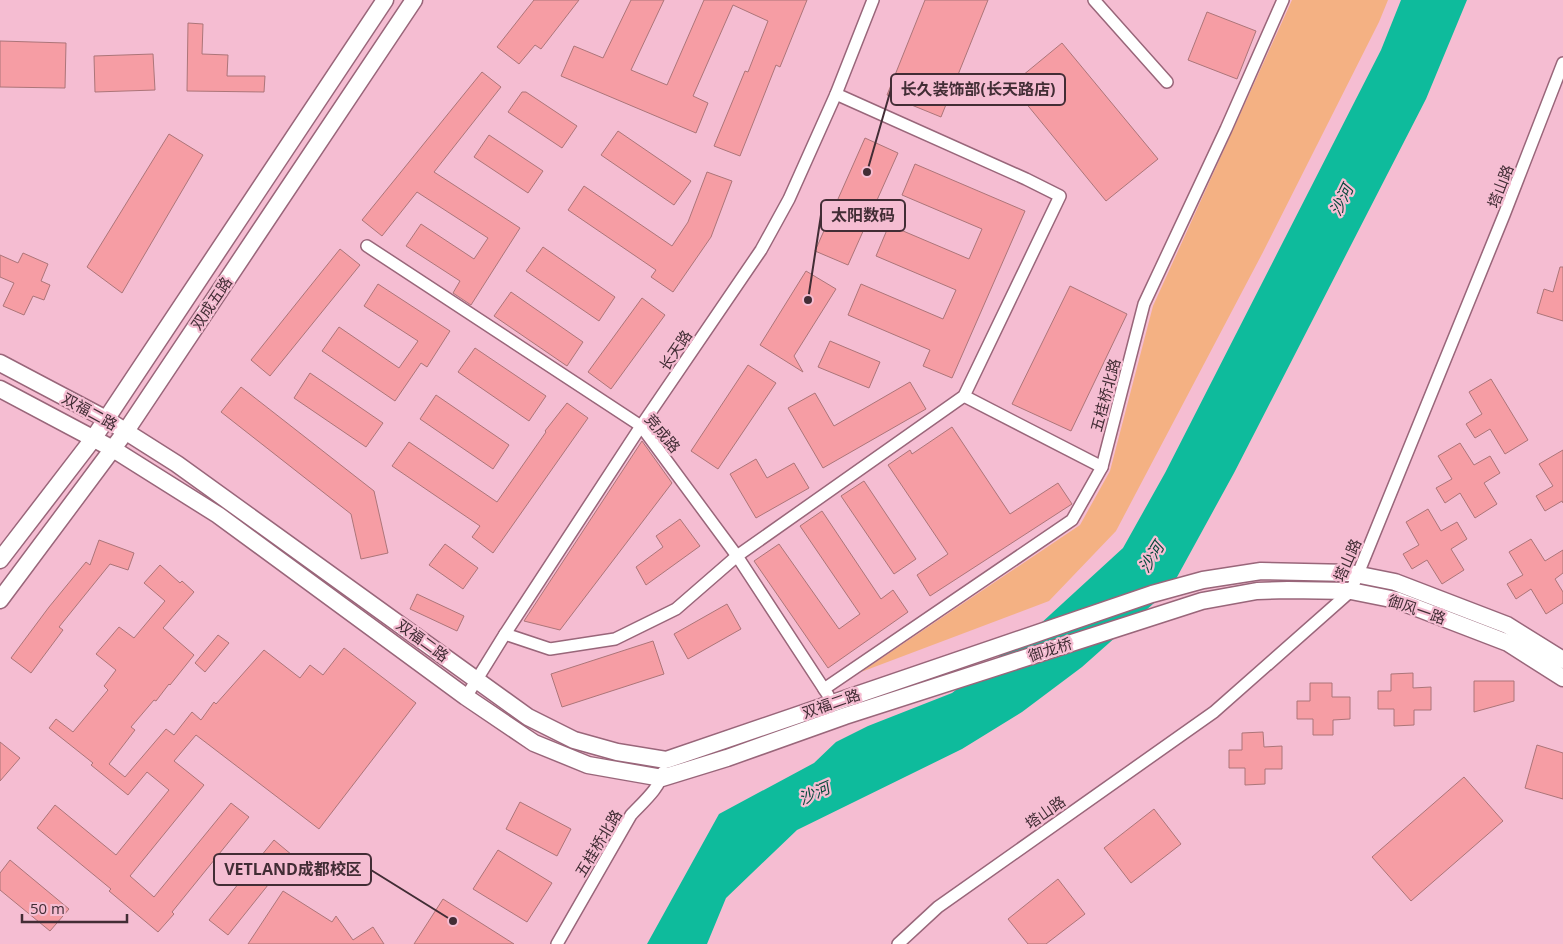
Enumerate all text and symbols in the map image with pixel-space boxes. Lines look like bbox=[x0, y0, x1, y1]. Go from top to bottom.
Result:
callout: 长久装饰部(长天路店) bbox=[891, 74, 1065, 105]
text: 长久装饰部(长天路店) bbox=[901, 78, 1055, 100]
street label: 塔山路 bbox=[1483, 161, 1517, 211]
water label: 沙河 bbox=[1324, 178, 1359, 219]
callout: 太阳数码 bbox=[821, 200, 905, 231]
text: 太阳数码 bbox=[831, 204, 895, 226]
street label: 双成五路 bbox=[186, 273, 236, 333]
street label: 长天路 bbox=[654, 326, 696, 374]
street label: 五桂桥北路 bbox=[1086, 356, 1124, 434]
street label: 双福二路 bbox=[59, 388, 121, 434]
street label: 竞成路 bbox=[641, 409, 685, 457]
water label: 沙河 bbox=[1133, 535, 1170, 576]
street label: 塔山路 bbox=[1329, 535, 1365, 585]
street label: 御风一路 bbox=[1385, 590, 1449, 628]
street label: 双福二路 bbox=[393, 614, 453, 666]
street label: 御龙桥 bbox=[1026, 633, 1074, 665]
street label: 双福二路 bbox=[799, 684, 863, 722]
water label: 沙河 bbox=[795, 775, 836, 810]
street label: 塔山路 bbox=[1021, 791, 1069, 833]
street label: 五桂桥北路 bbox=[570, 806, 626, 880]
callout: VETLAND成都校区 bbox=[214, 854, 371, 885]
text: VETLAND成都校区 bbox=[224, 858, 362, 880]
scale bar bbox=[22, 892, 128, 924]
text: 50 m bbox=[30, 898, 65, 918]

